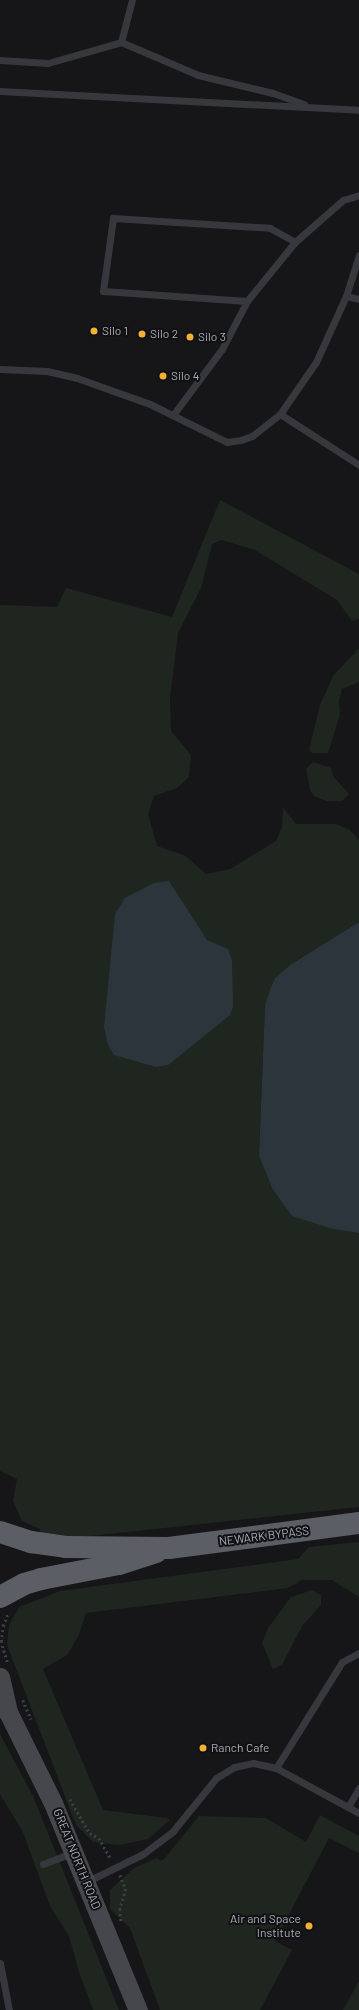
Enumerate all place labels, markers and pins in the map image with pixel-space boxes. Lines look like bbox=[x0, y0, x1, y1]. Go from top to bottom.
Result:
place label: Silo 1 bbox=[102, 324, 128, 338]
marker: Silo 1 bbox=[89, 326, 99, 336]
place label: Silo 2 bbox=[150, 327, 178, 341]
marker: Silo 2 bbox=[137, 329, 147, 339]
place label: Silo 3 bbox=[198, 330, 226, 344]
marker: Silo 3 bbox=[185, 332, 195, 342]
place label: Silo 4 bbox=[171, 369, 199, 383]
marker: Silo 4 bbox=[158, 371, 168, 381]
place label: Ranch Cafe bbox=[211, 1741, 269, 1755]
marker: Ranch Cafe bbox=[198, 1743, 208, 1753]
place label: Air and Space Institute bbox=[230, 1912, 301, 1940]
marker: Air and Space Institute bbox=[304, 1921, 314, 1931]

